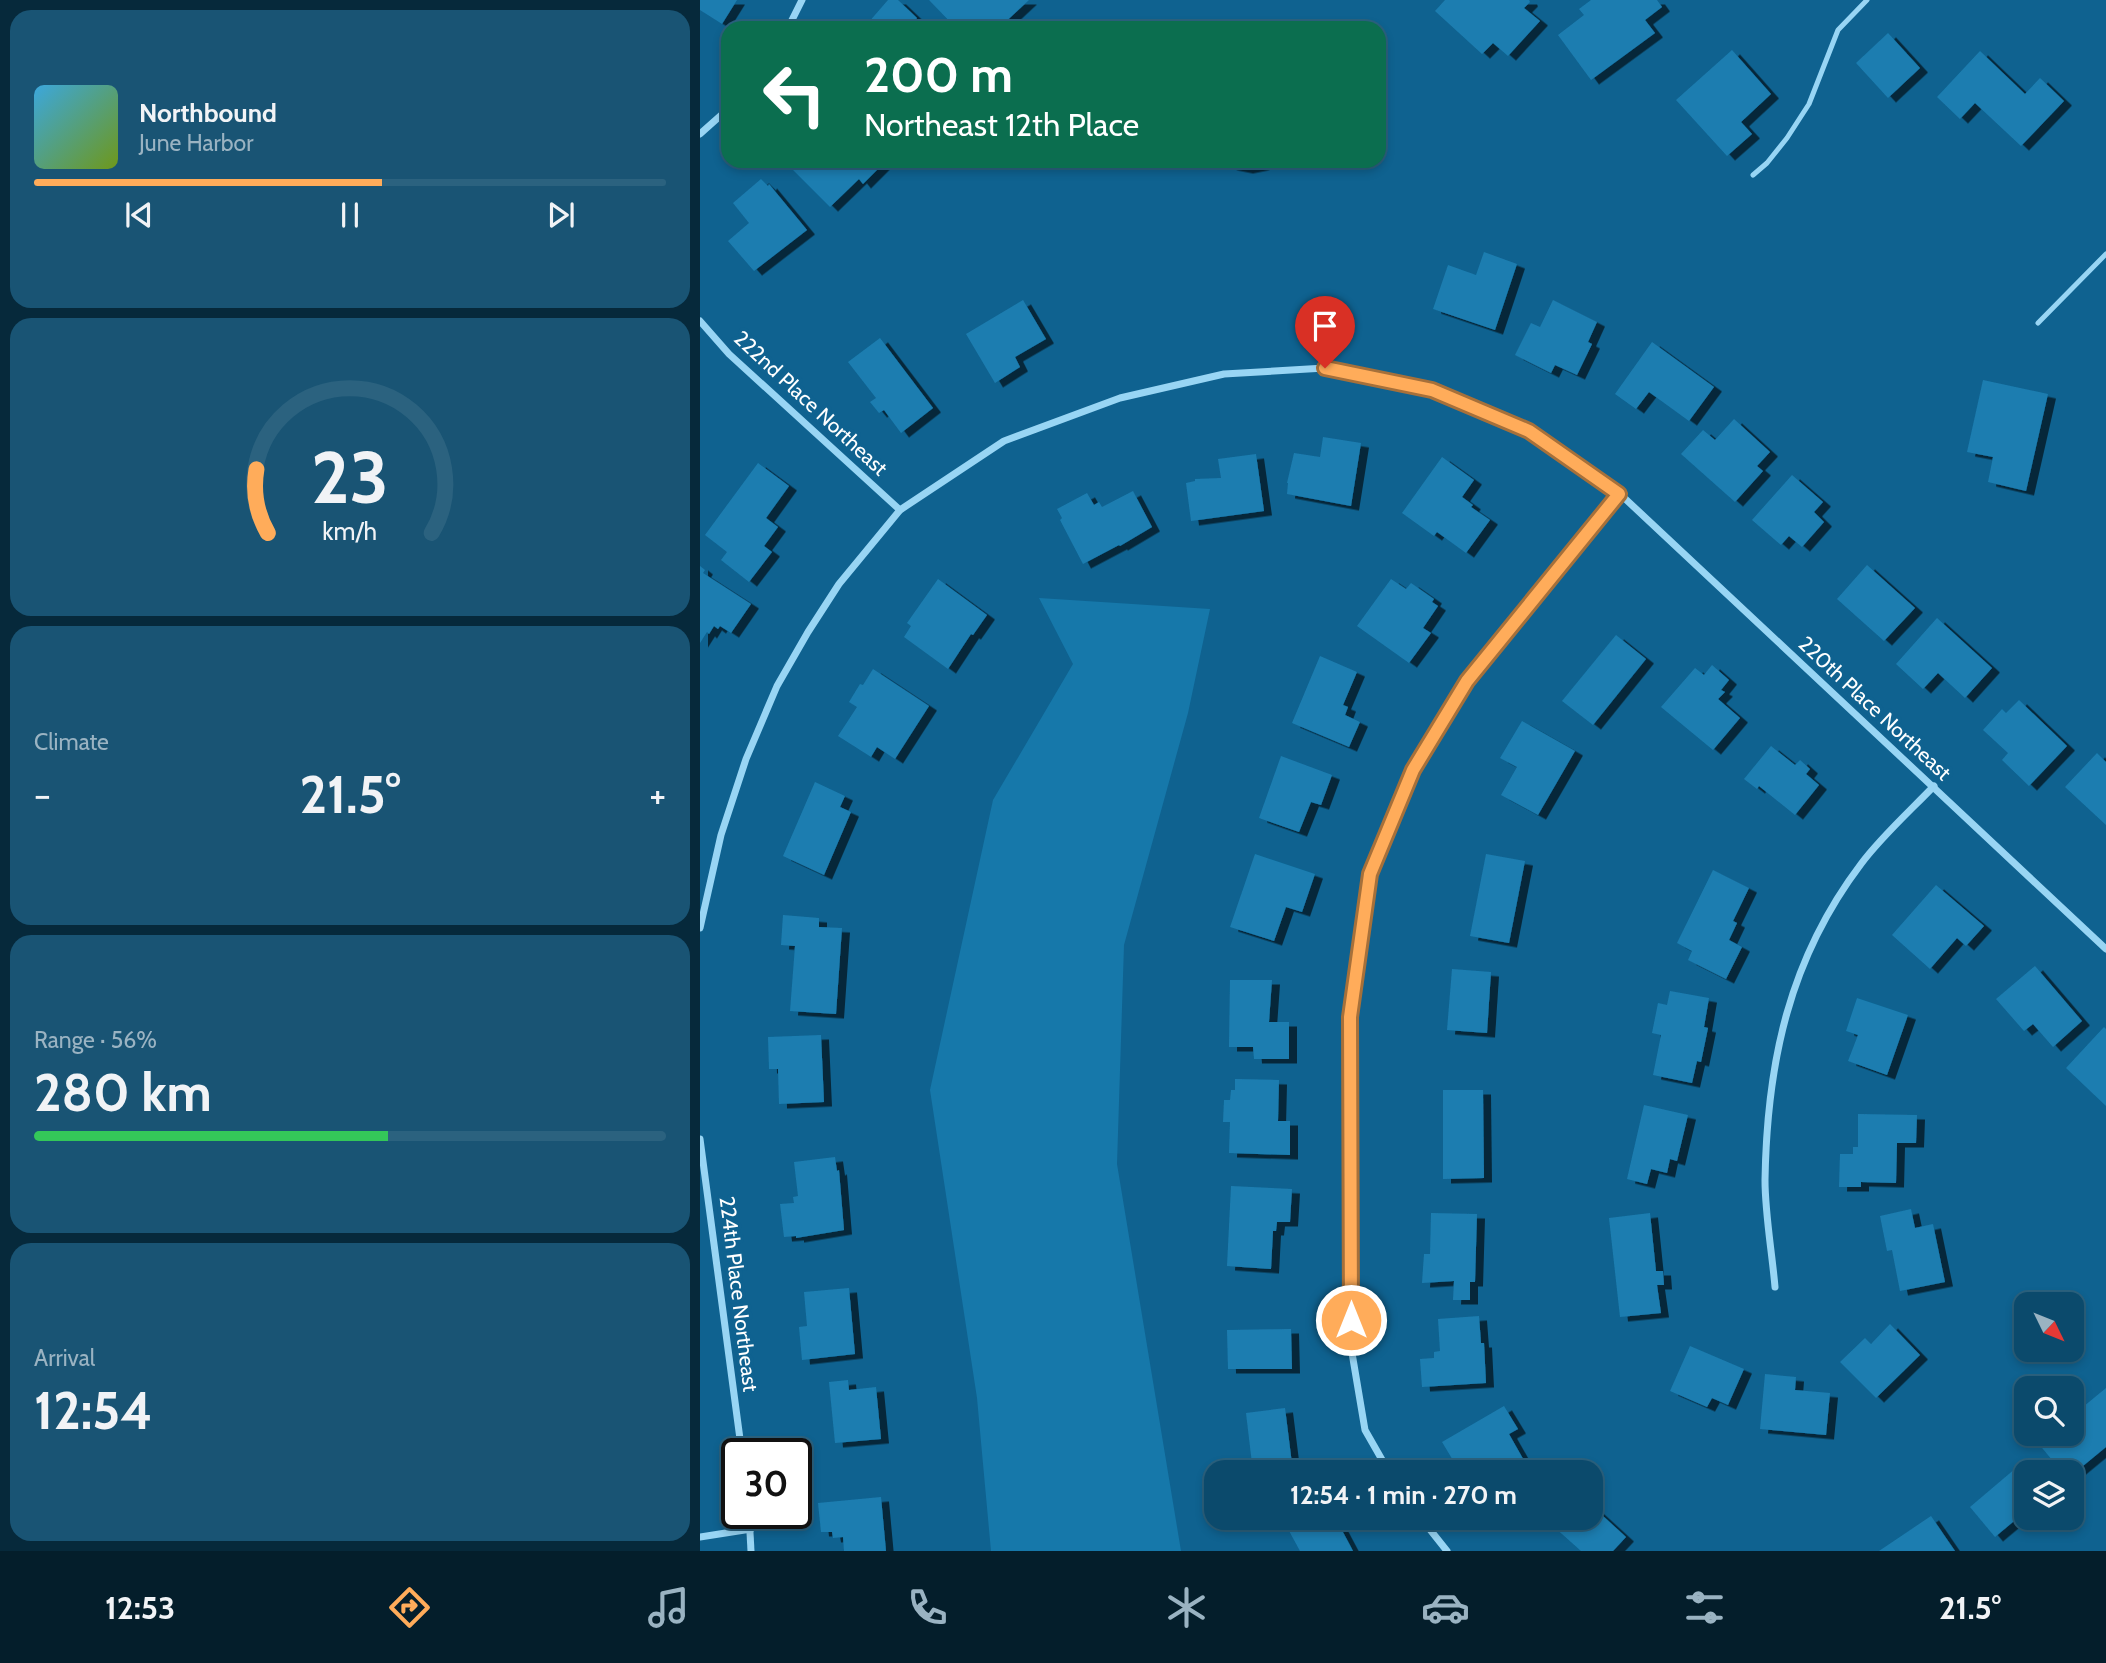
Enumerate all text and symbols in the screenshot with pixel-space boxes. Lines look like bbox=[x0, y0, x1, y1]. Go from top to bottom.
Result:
text: 200 m bbox=[864, 45, 1013, 104]
icon: left bbox=[749, 49, 840, 140]
text: Northbound bbox=[139, 97, 277, 129]
text: Northeast 12th Place bbox=[864, 105, 1139, 144]
text: June Harbor bbox=[139, 129, 253, 157]
icon: previous bbox=[120, 196, 158, 234]
icon: pause bbox=[331, 196, 369, 234]
icon: next bbox=[542, 196, 580, 234]
pin bbox=[1295, 296, 1355, 368]
icon: arrive bbox=[1306, 307, 1344, 345]
street label: 222nd Place Northeast bbox=[729, 325, 893, 481]
text: 23 bbox=[311, 434, 389, 522]
text: km/h bbox=[323, 516, 377, 546]
street label: 220th Place Northeast bbox=[1794, 631, 1956, 785]
text: Climate bbox=[34, 728, 109, 756]
text: 21.5° bbox=[299, 763, 401, 826]
text: − bbox=[34, 771, 51, 818]
text: + bbox=[649, 771, 666, 818]
text: Range · 56% bbox=[34, 1026, 157, 1054]
text: 280 km bbox=[34, 1061, 212, 1124]
street label: 224th Place Northeast bbox=[715, 1195, 763, 1393]
position arrow bbox=[1314, 1283, 1388, 1357]
north arrow bbox=[2014, 1292, 2084, 1362]
map controls bbox=[2014, 1292, 2084, 1530]
text: Arrival bbox=[34, 1344, 95, 1372]
button: search bbox=[2014, 1376, 2084, 1446]
text: 12:54 bbox=[34, 1379, 152, 1442]
speed limit sign: 30 bbox=[721, 1438, 812, 1529]
button: layers bbox=[2014, 1460, 2084, 1530]
text: 12:54 · 1 min · 270 m bbox=[1290, 1479, 1517, 1511]
icon: directions bbox=[385, 1583, 434, 1632]
icon: music bbox=[644, 1583, 693, 1632]
icon: phone bbox=[903, 1583, 952, 1632]
icon: climate bbox=[1162, 1583, 1211, 1632]
icon: car bbox=[1421, 1583, 1470, 1632]
icon: filters bbox=[1680, 1583, 1729, 1632]
text: 12:53 bbox=[105, 1588, 175, 1627]
text: 21.5° bbox=[1939, 1588, 2001, 1627]

